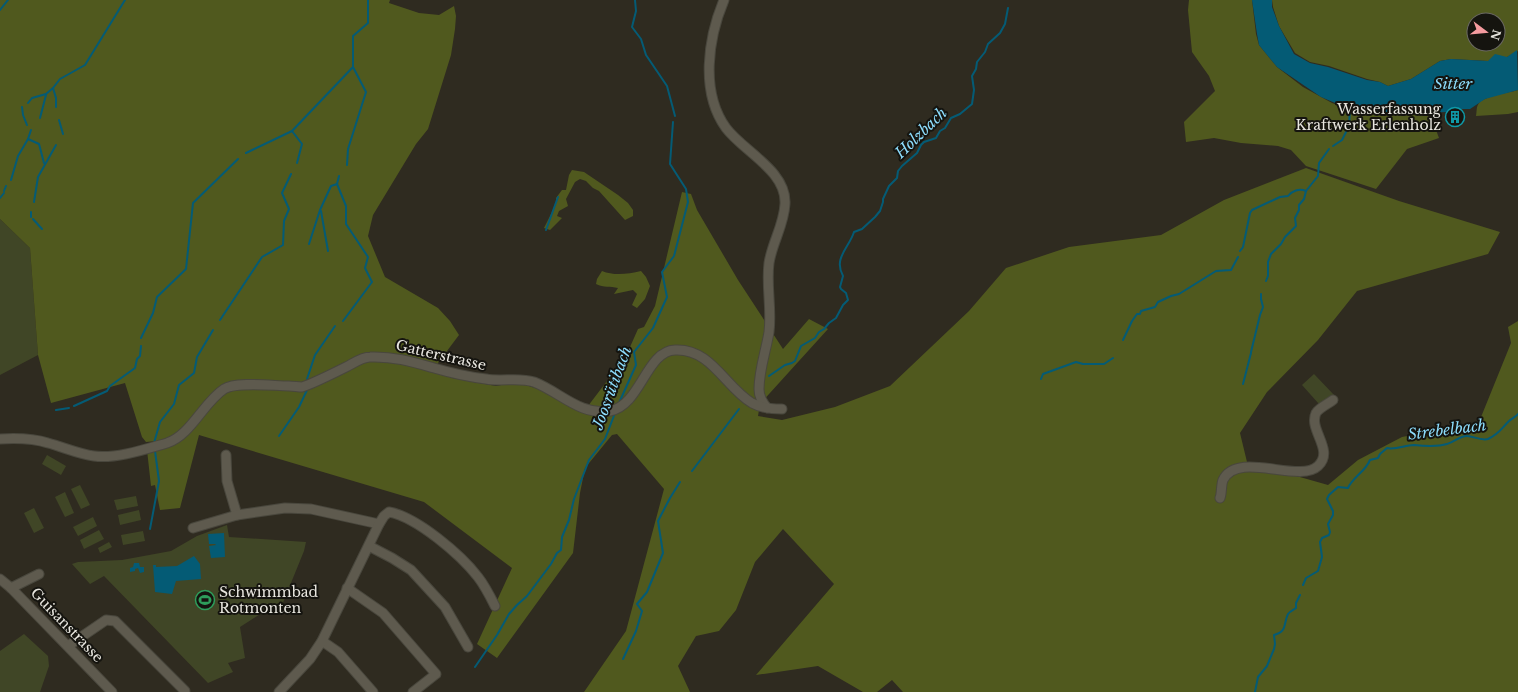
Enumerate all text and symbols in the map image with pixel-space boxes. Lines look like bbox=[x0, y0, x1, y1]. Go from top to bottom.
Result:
north arrow bbox=[1466, 12, 1506, 52]
text: N bbox=[1487, 28, 1504, 42]
water label: Sitter bbox=[1434, 74, 1473, 93]
place label: Wasserfassung Kraftwerk Erlenholz bbox=[1296, 100, 1442, 134]
water label: Holzbach bbox=[890, 103, 951, 163]
building icon: Wasserfassung Kraftwerk Erlenholz bbox=[1444, 106, 1466, 128]
street label: Gatterstrasse bbox=[394, 336, 488, 374]
water label: Joosrütibach bbox=[587, 343, 635, 433]
water label: Strebelbach bbox=[1407, 415, 1488, 444]
place label: Schwimmbad Rotmonten bbox=[219, 583, 319, 617]
street label: Guisanstrasse bbox=[27, 584, 107, 666]
sports icon: Schwimmbad Rotmonten bbox=[194, 589, 216, 611]

